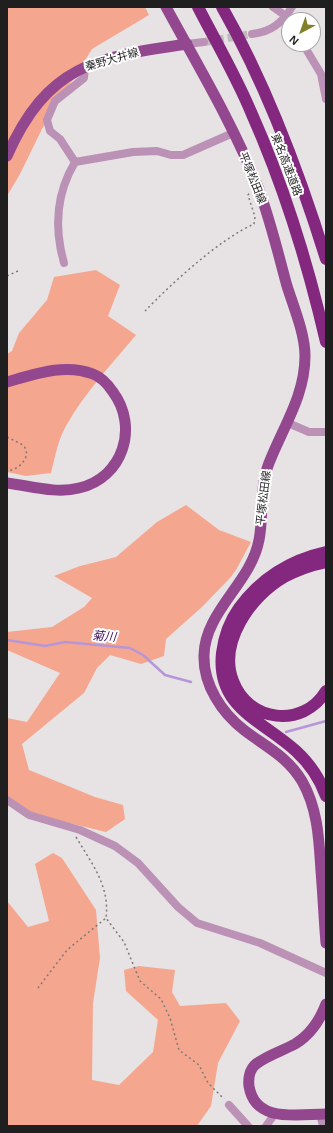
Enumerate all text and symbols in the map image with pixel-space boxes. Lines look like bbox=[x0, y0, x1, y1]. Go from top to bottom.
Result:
north arrow bbox=[281, 12, 321, 52]
text: N bbox=[287, 33, 301, 47]
street label: 秦野大井線 bbox=[84, 46, 140, 74]
street label: 東名高速道路 bbox=[268, 132, 304, 198]
street label: 平塚松田線 bbox=[236, 150, 268, 206]
street label: 平塚松田線 bbox=[254, 470, 274, 526]
water label: 菊川 bbox=[91, 629, 117, 645]

